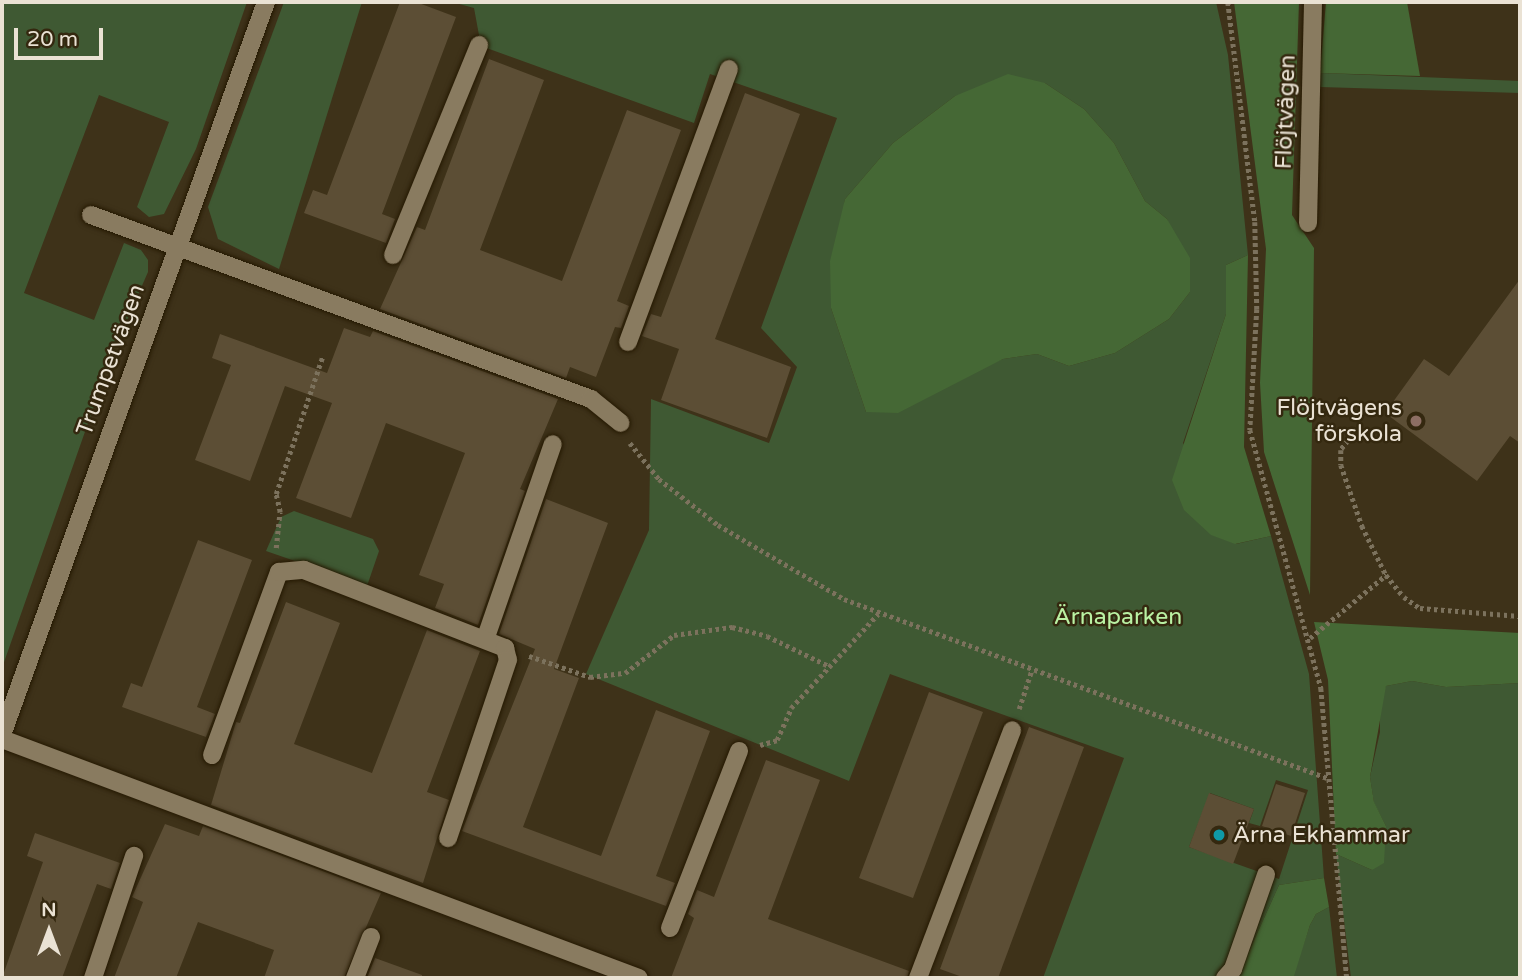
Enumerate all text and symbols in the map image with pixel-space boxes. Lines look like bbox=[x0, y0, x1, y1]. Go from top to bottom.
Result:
scale bar bbox=[18, 14, 107, 58]
text: 20 m bbox=[27, 27, 78, 52]
street label: Flöjtvägen bbox=[1270, 54, 1302, 170]
street label: Trumpetvägen bbox=[71, 280, 151, 440]
place label: Flöjtvägens förskola bbox=[1276, 394, 1402, 448]
marker: Flöjtvägens förskola bbox=[1408, 413, 1424, 429]
park label: Ärnaparken bbox=[1054, 603, 1182, 631]
place label: Ärna Ekhammar bbox=[1233, 821, 1410, 849]
marker: Ärna Ekhammar bbox=[1211, 827, 1227, 843]
north arrow bbox=[14, 896, 84, 966]
text: N bbox=[41, 899, 57, 921]

